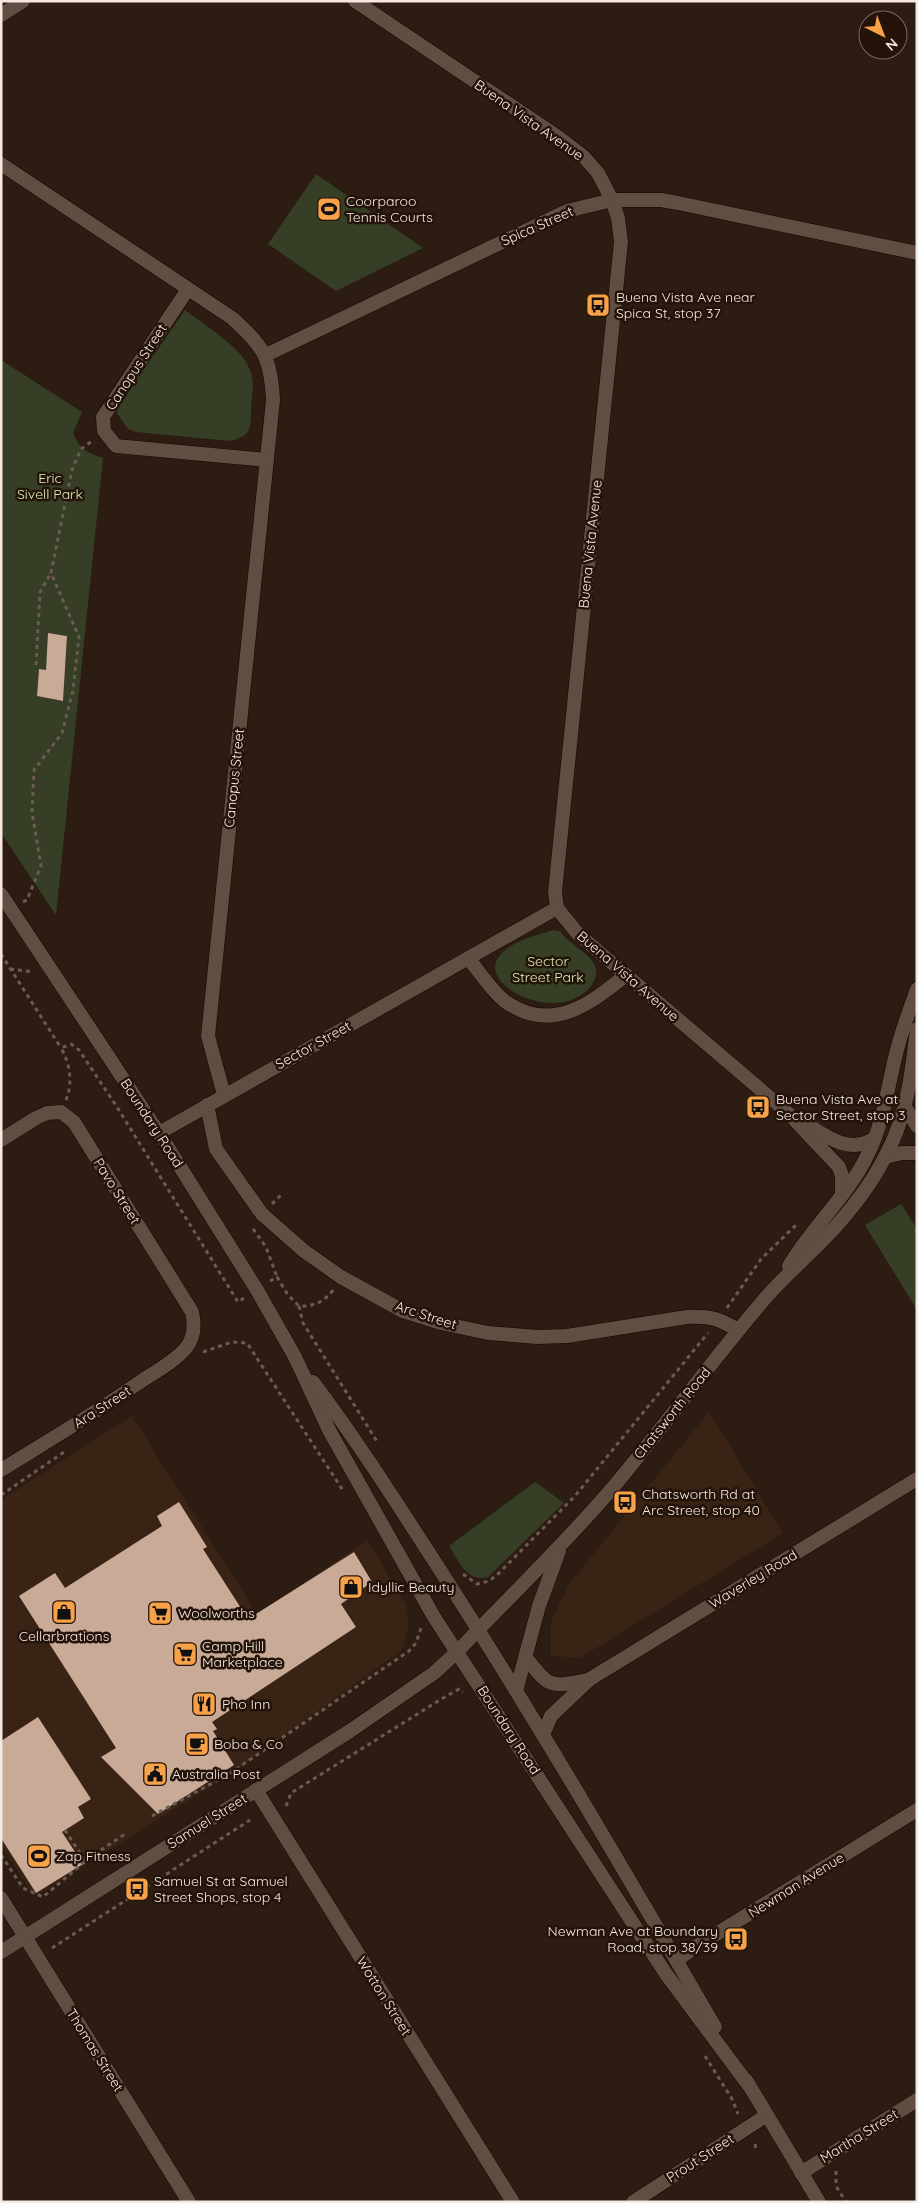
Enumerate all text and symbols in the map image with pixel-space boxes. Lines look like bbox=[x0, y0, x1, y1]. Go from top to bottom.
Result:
north arrow bbox=[858, 10, 908, 60]
text: N bbox=[882, 35, 902, 55]
street label: Buena Vista Avenue bbox=[471, 76, 587, 164]
place label: Coorparoo Tennis Courts bbox=[346, 192, 433, 226]
sports icon: Coorparoo Tennis Courts bbox=[316, 196, 342, 222]
street label: Spica Street bbox=[498, 202, 576, 250]
place label: Buena Vista Ave near Spica St, stop 37 bbox=[616, 288, 756, 322]
bus stop icon: Buena Vista Ave near Spica St, stop 37 bbox=[585, 292, 611, 318]
street label: Canopus Street bbox=[101, 320, 171, 414]
park label: Eric Sivell Park bbox=[17, 469, 83, 503]
street label: Buena Vista Avenue bbox=[574, 479, 606, 609]
street label: Canopus Street bbox=[220, 727, 248, 828]
street label: Buena Vista Avenue bbox=[573, 927, 683, 1025]
park label: Sector Street Park bbox=[512, 952, 584, 986]
street label: Sector Street bbox=[272, 1017, 354, 1073]
street label: Boundary Road bbox=[117, 1075, 187, 1171]
place label: Buena Vista Ave at Sector Street, stop 3 bbox=[776, 1090, 906, 1124]
bus stop icon: Buena Vista Ave at Sector Street, stop 3 bbox=[745, 1094, 771, 1120]
street label: Pavo Street bbox=[90, 1155, 144, 1228]
street label: Arc Street bbox=[393, 1297, 459, 1333]
street label: Chatsworth Road bbox=[630, 1364, 714, 1462]
street label: Ara Street bbox=[70, 1382, 134, 1432]
place label: Chatsworth Rd at Arc Street, stop 40 bbox=[642, 1485, 760, 1519]
bus stop icon: Chatsworth Rd at Arc Street, stop 40 bbox=[612, 1489, 638, 1515]
street label: Waverley Road bbox=[706, 1546, 800, 1612]
shop icon: Idyllic Beauty bbox=[338, 1574, 364, 1600]
place label: Idyllic Beauty bbox=[368, 1578, 455, 1596]
shop icon: Cellarbrations bbox=[51, 1599, 77, 1625]
supermarket icon: Woolworths bbox=[147, 1600, 173, 1626]
place label: Woolworths bbox=[178, 1604, 255, 1622]
place label: Cellarbrations bbox=[19, 1627, 109, 1645]
place label: Camp Hill Marketplace bbox=[202, 1637, 283, 1671]
supermarket icon: Camp Hill Marketplace bbox=[172, 1641, 198, 1667]
street label: Boundary Road bbox=[474, 1682, 544, 1778]
restaurant icon: Pho Inn bbox=[191, 1691, 217, 1717]
place label: Pho Inn bbox=[222, 1695, 270, 1713]
cafe icon: Boba & Co bbox=[184, 1731, 210, 1757]
place label: Boba & Co bbox=[214, 1735, 283, 1753]
public building icon: Australia Post bbox=[142, 1761, 168, 1787]
place label: Australia Post bbox=[172, 1765, 261, 1783]
street label: Samuel Street bbox=[164, 1789, 250, 1853]
sports icon: Zap Fitness bbox=[26, 1843, 52, 1869]
place label: Zap Fitness bbox=[56, 1847, 131, 1865]
street label: Newman Avenue bbox=[745, 1848, 847, 1922]
place label: Samuel St at Samuel Street Shops, stop 4 bbox=[154, 1872, 288, 1906]
bus stop icon: Samuel St at Samuel Street Shops, stop 4 bbox=[124, 1876, 150, 1902]
place label: Newman Ave at Boundary Road, stop 38/39 bbox=[547, 1922, 718, 1956]
bus stop icon: Newman Ave at Boundary Road, stop 38/39 bbox=[723, 1926, 749, 1952]
street label: Wotton Street bbox=[353, 1953, 416, 2039]
street label: Thomas Street bbox=[62, 2005, 128, 2095]
street label: Martha Street bbox=[817, 2105, 902, 2167]
street label: Prout Street bbox=[663, 2129, 737, 2186]

